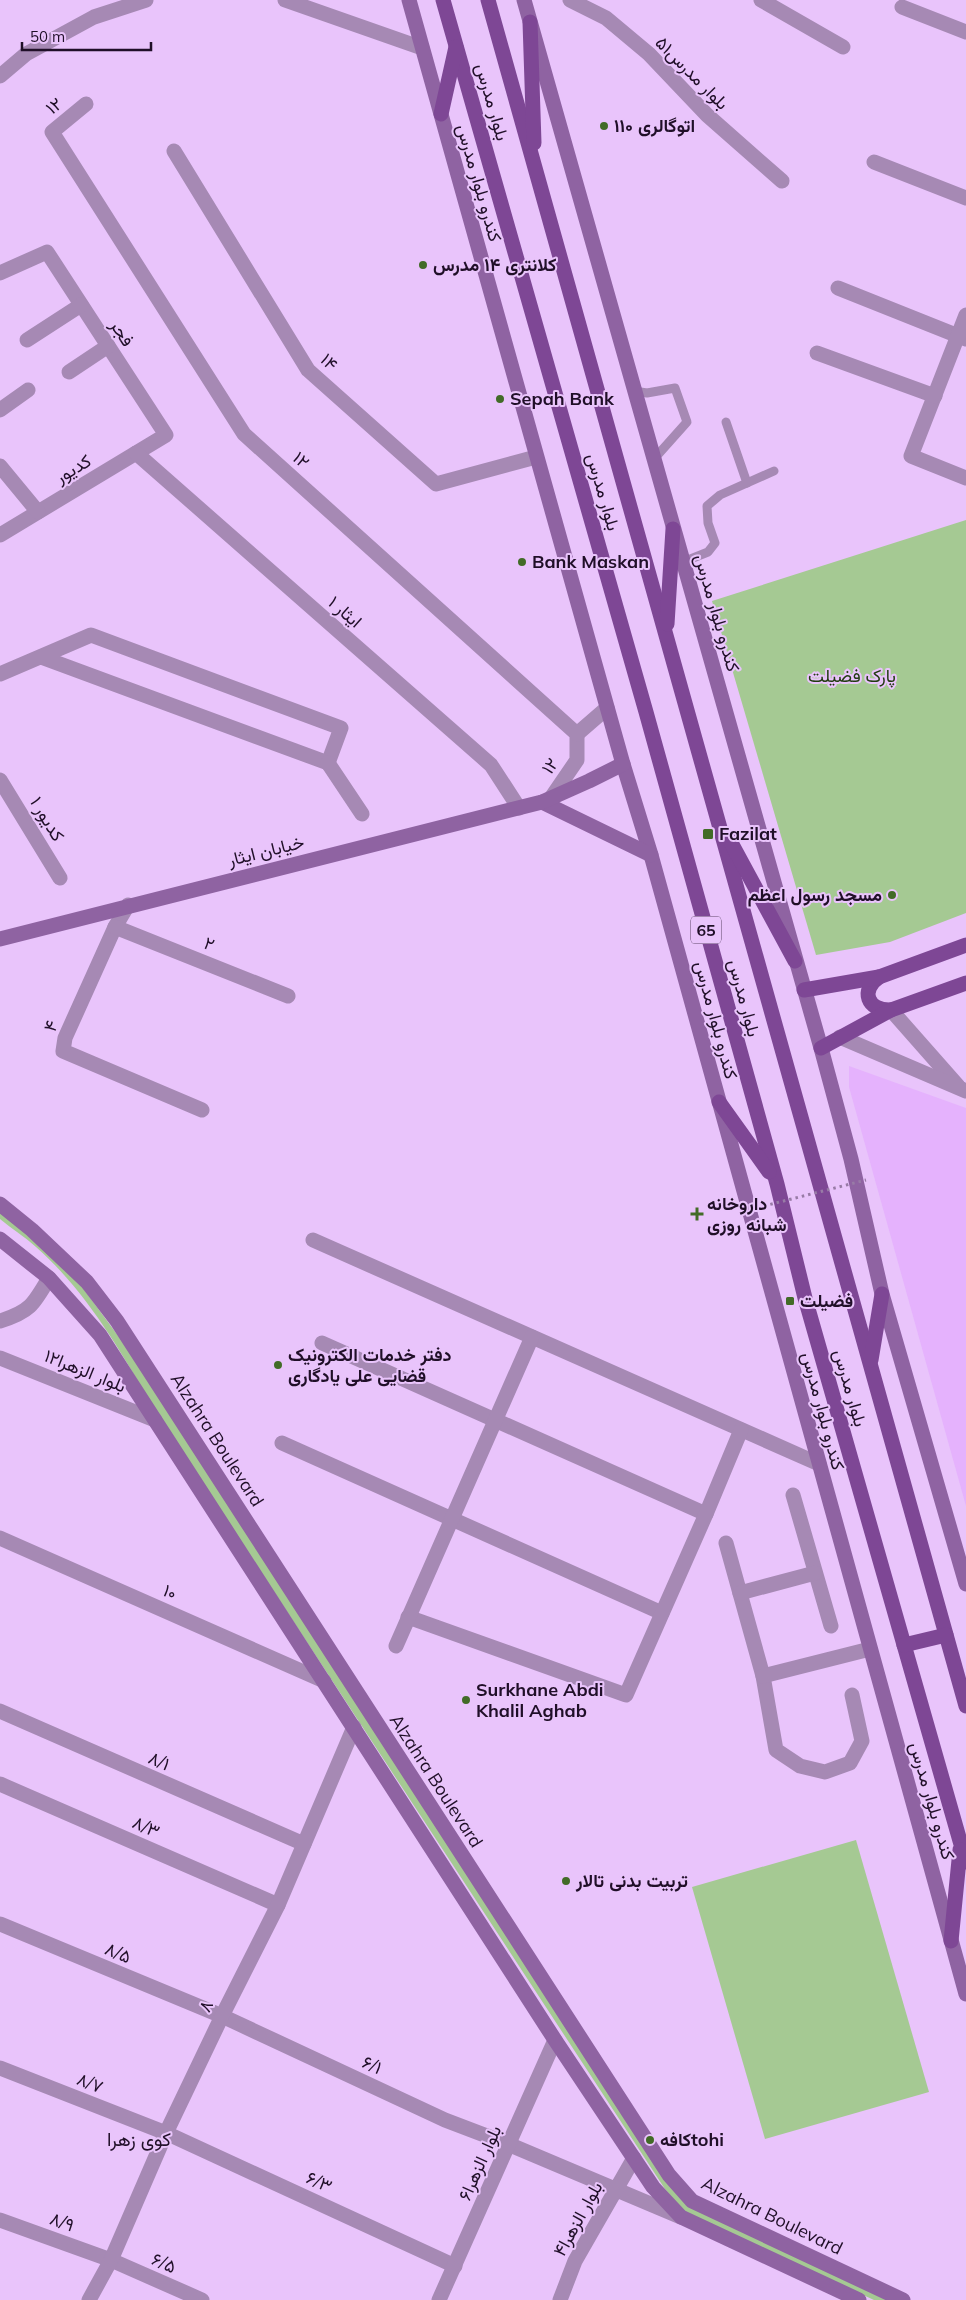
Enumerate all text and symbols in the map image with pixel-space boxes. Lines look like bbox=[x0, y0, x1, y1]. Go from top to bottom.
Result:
scale bar bbox=[22, 20, 151, 52]
text: 50 m bbox=[30, 27, 65, 46]
street label: بلوار مدرس۵۱ bbox=[651, 31, 734, 114]
street label: بلوار مدرس bbox=[471, 61, 514, 143]
street label: ۱۲ bbox=[41, 92, 67, 119]
place label: اتوگالری ۱۱۰ bbox=[614, 114, 695, 137]
marker: اتوگالری ۱۱۰ bbox=[598, 120, 610, 132]
street label: کندرو بلوار مدرس bbox=[452, 121, 507, 244]
place label: کلانتری ۱۴ مدرس bbox=[433, 253, 556, 276]
marker: کلانتری ۱۴ مدرس bbox=[417, 259, 429, 271]
street label: فجر bbox=[105, 314, 140, 351]
street label: ۱۴ bbox=[316, 348, 343, 375]
place label: Sepah Bank bbox=[510, 387, 615, 410]
marker: Sepah Bank bbox=[494, 393, 506, 405]
street label: ۱۲ bbox=[288, 446, 314, 473]
street label: کدیور bbox=[50, 449, 95, 489]
street label: بلوار مدرس bbox=[582, 451, 625, 533]
place label: Bank Maskan bbox=[532, 550, 649, 573]
street label: کندرو بلوار مدرس bbox=[690, 551, 745, 674]
marker: Bank Maskan bbox=[516, 556, 528, 568]
street label: ایثار ۱ bbox=[324, 591, 367, 633]
park label: پارک فضیلت bbox=[808, 664, 896, 688]
street label: ۱۲ bbox=[536, 753, 563, 778]
street label: کدیور ۱ bbox=[25, 792, 70, 845]
place label: Fazilat bbox=[719, 822, 777, 845]
marker: Fazilat bbox=[701, 827, 715, 841]
street label: خیابان ایثار bbox=[224, 830, 306, 871]
place label: مسجد رسول اعظم bbox=[748, 883, 882, 907]
marker: مسجد رسول اعظم bbox=[886, 889, 898, 901]
road number: 65 bbox=[691, 916, 721, 944]
street label: ۲ bbox=[201, 931, 218, 956]
street label: بلوار مدرس bbox=[723, 957, 766, 1039]
street label: کندرو بلوار مدرس bbox=[690, 958, 743, 1082]
street label: ۴ bbox=[38, 1017, 63, 1035]
place label: داروخانه شبانه روزی bbox=[707, 1192, 787, 1236]
marker: داروخانه شبانه روزی bbox=[691, 1208, 703, 1220]
place label: فضیلت bbox=[800, 1289, 853, 1312]
marker: فضیلت bbox=[784, 1295, 796, 1307]
place label: دفتر خدمات الکترونیک قضایی علی یادگاری bbox=[288, 1343, 452, 1387]
street label: بلوار الزهرا۱۲ bbox=[41, 1344, 129, 1397]
street label: بلوار مدرس bbox=[829, 1347, 872, 1429]
street label: کندرو بلوار مدرس bbox=[797, 1349, 850, 1473]
marker: دفتر خدمات الکترونیک قضایی علی یادگاری bbox=[272, 1359, 284, 1371]
street label: Alzahra Boulevard bbox=[166, 1369, 269, 1511]
street label: ۱۰ bbox=[160, 1578, 181, 1605]
place label: Surkhane Abdi Khalil Aghab bbox=[476, 1678, 604, 1722]
marker: Surkhane Abdi Khalil Aghab bbox=[460, 1694, 472, 1706]
street label: Alzahra Boulevard bbox=[385, 1710, 488, 1852]
street label: کندرو بلوار مدرس bbox=[905, 1739, 960, 1862]
street label: ۸/۱ bbox=[145, 1746, 173, 1775]
street label: ۸/۳ bbox=[129, 1810, 163, 1843]
place label: تربیت بدنی تالار bbox=[575, 1869, 688, 1892]
marker: تربیت بدنی تالار bbox=[560, 1875, 572, 1887]
street label: ۸/۵ bbox=[102, 1937, 135, 1968]
street label: ۸ bbox=[193, 1996, 218, 2016]
street label: ۶/۱ bbox=[359, 2050, 386, 2079]
street label: ۸/۷ bbox=[74, 2067, 107, 2098]
street label: بلوار الزهرا۶ bbox=[453, 2122, 506, 2204]
district label: کوی زهرا bbox=[107, 2127, 171, 2151]
place label: کافهtohi bbox=[660, 2128, 724, 2151]
marker: کافهtohi bbox=[644, 2134, 656, 2146]
street label: ۶/۳ bbox=[303, 2166, 336, 2197]
street label: Alzahra Boulevard bbox=[698, 2171, 847, 2260]
street label: بلوار الزهرا۴ bbox=[548, 2177, 607, 2260]
street label: ۸/۹ bbox=[47, 2207, 78, 2237]
street label: ۶/۵ bbox=[148, 2247, 180, 2278]

